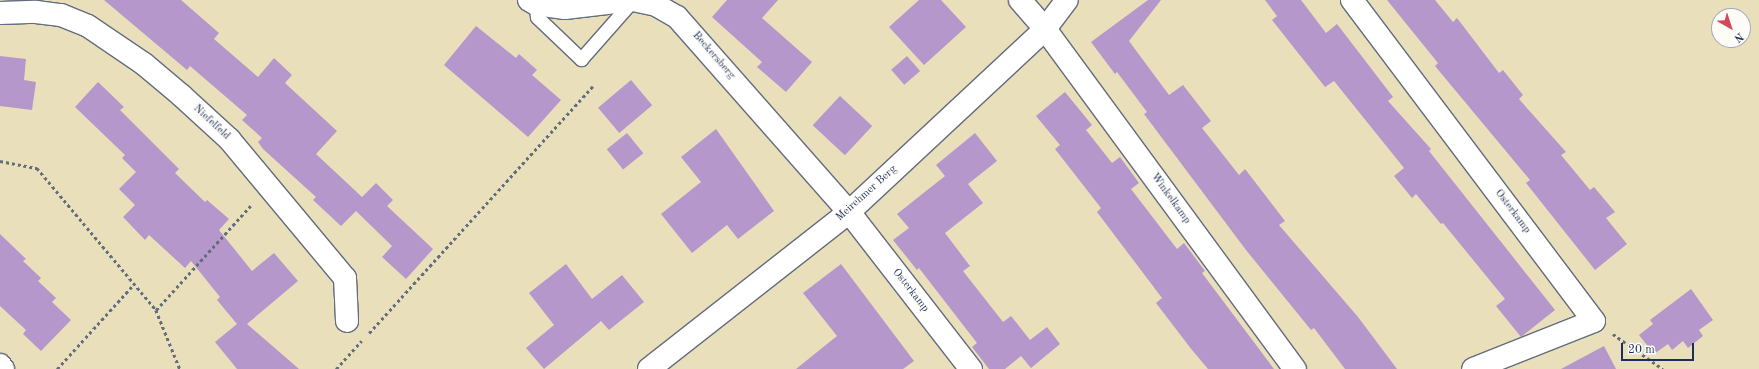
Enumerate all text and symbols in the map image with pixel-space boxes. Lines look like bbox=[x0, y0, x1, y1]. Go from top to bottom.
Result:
north arrow bbox=[1711, 8, 1751, 48]
street label: Beckersberg bbox=[689, 30, 737, 82]
text: N bbox=[1732, 30, 1745, 44]
street label: Niefelfeld bbox=[190, 103, 232, 143]
street label: Meirehmer Berg bbox=[834, 163, 900, 225]
street label: Winkelkamp bbox=[1147, 171, 1193, 227]
street label: Osterkamp bbox=[1491, 187, 1533, 237]
street label: Osterkamp bbox=[889, 267, 931, 315]
scale bar bbox=[1623, 335, 1696, 361]
text: 20 m bbox=[1628, 344, 1655, 356]

